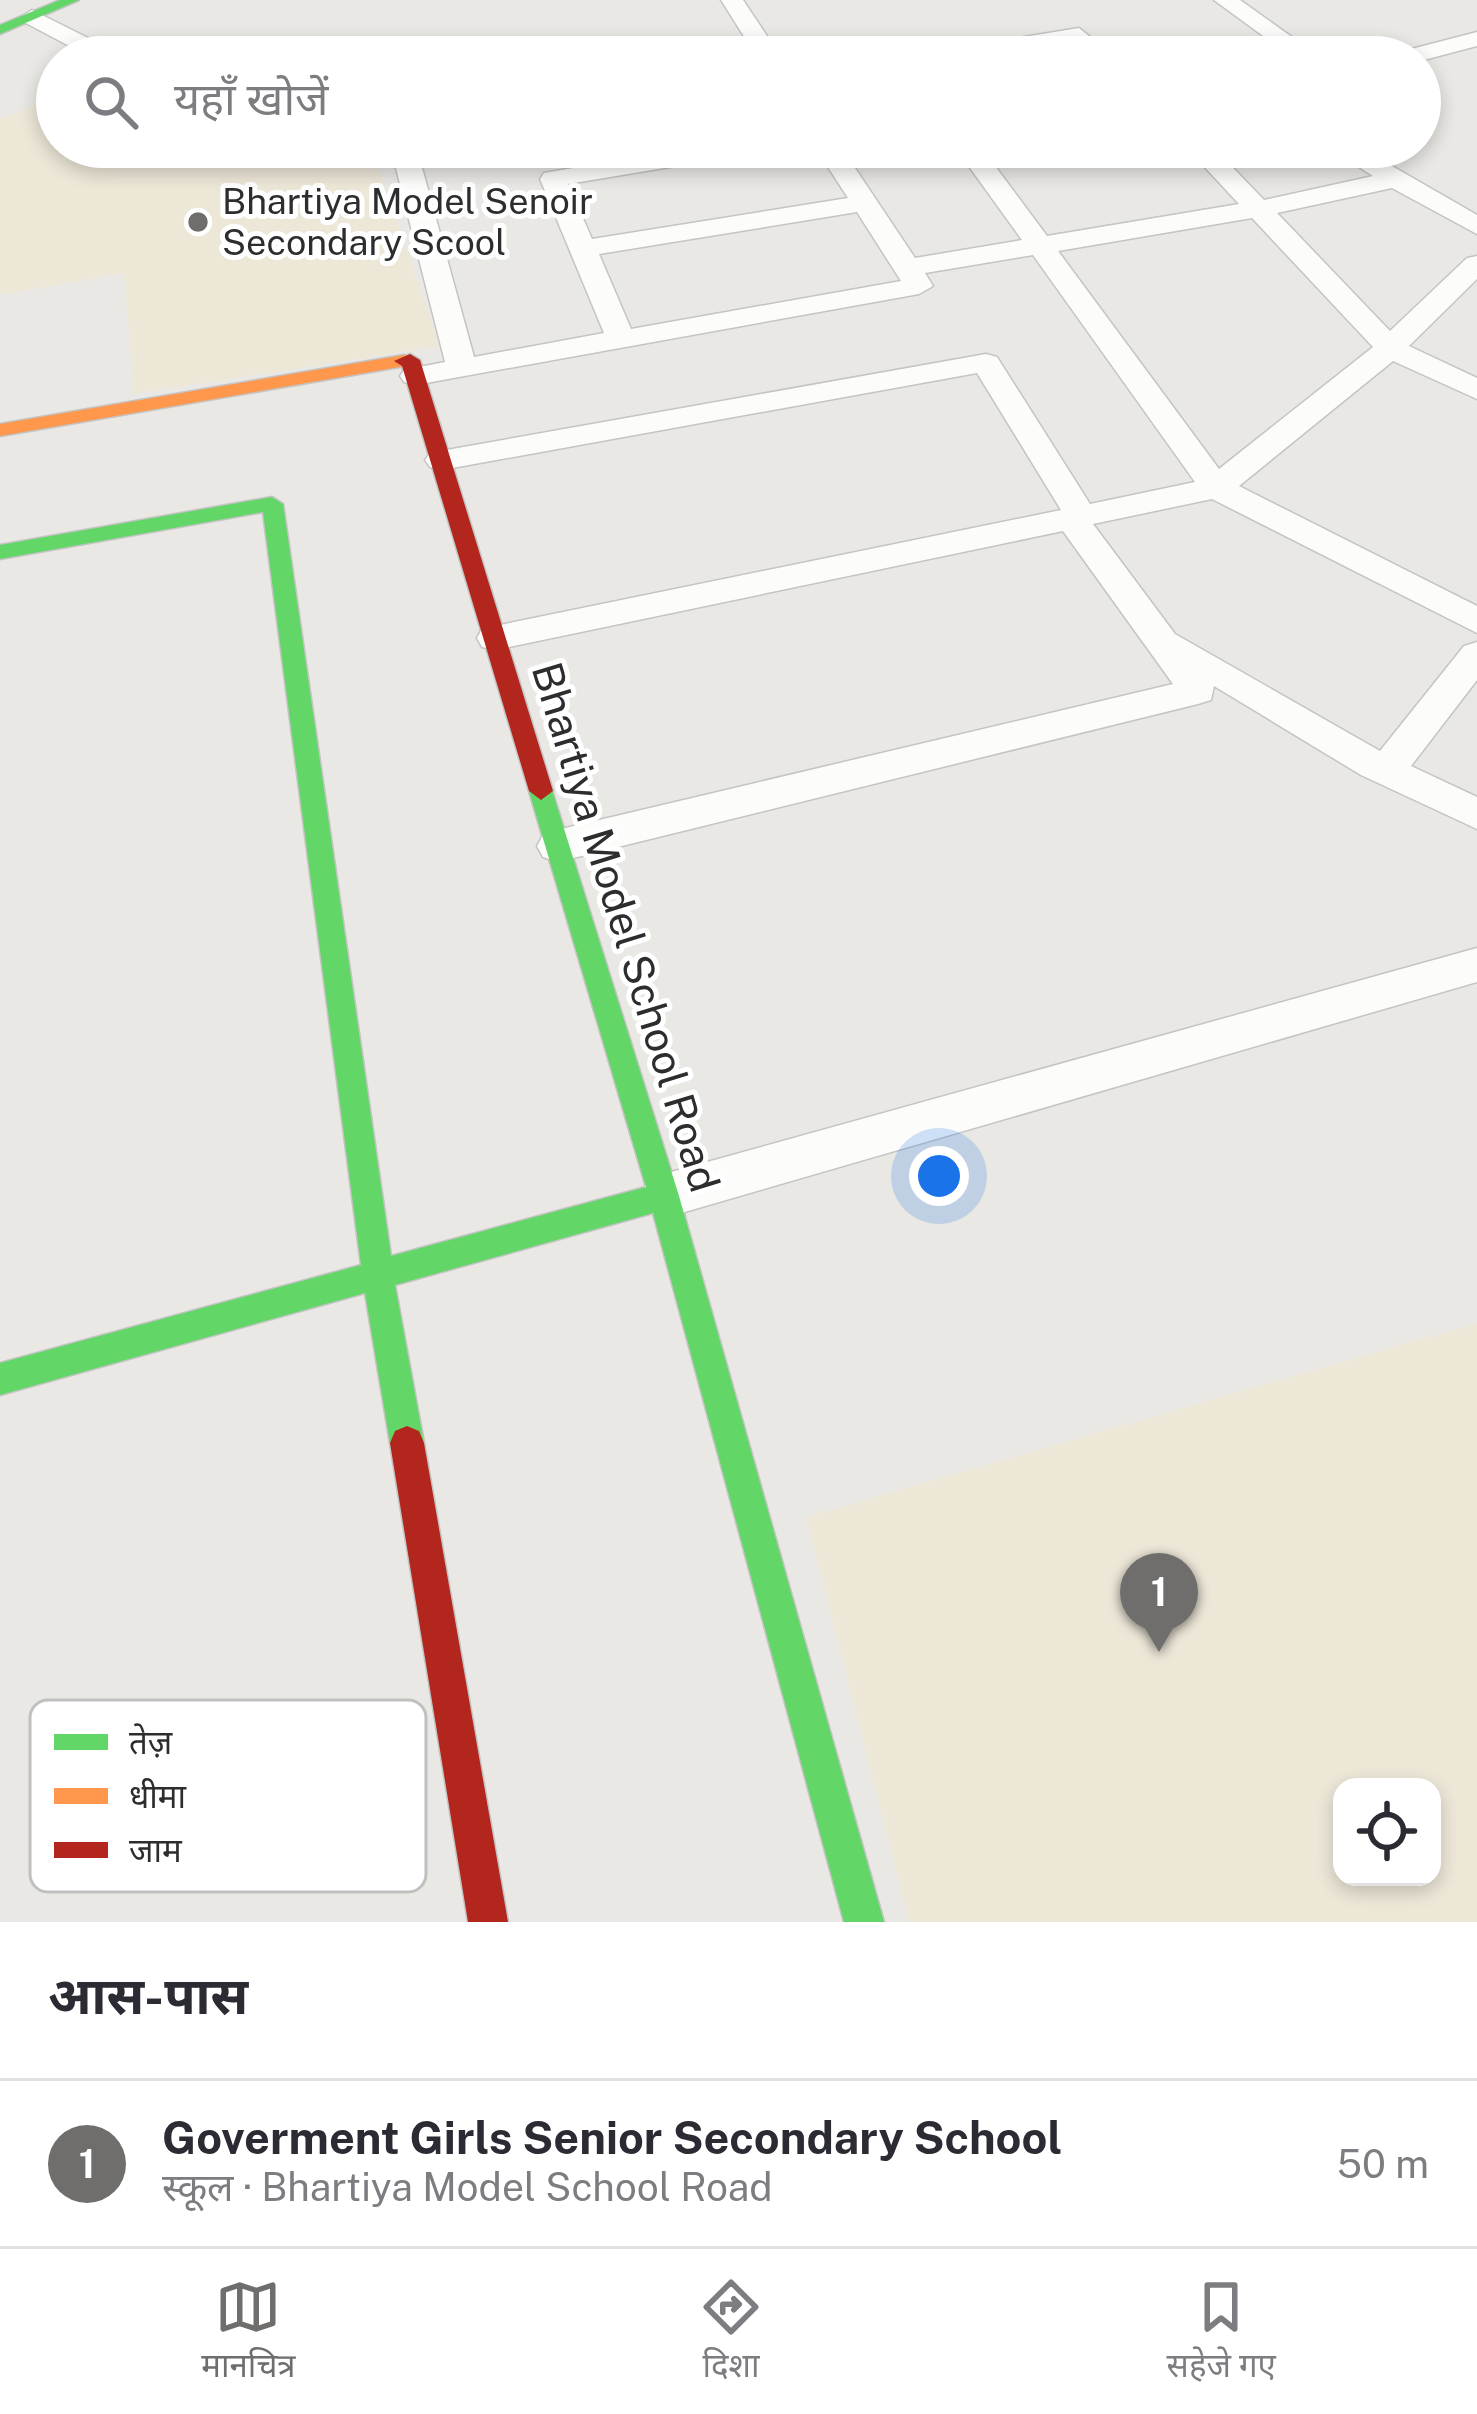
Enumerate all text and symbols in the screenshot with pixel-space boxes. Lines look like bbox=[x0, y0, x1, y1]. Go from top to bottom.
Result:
search box bbox=[36, 36, 1441, 168]
icon: search bbox=[78, 69, 144, 135]
text: यहाँ खोजें bbox=[174, 72, 328, 125]
place label: Bhartiya Model Senoir Secondary Scool bbox=[222, 180, 593, 263]
marker: Bhartiya Model Senoir Secondary Scool bbox=[185, 209, 211, 235]
street label: Bhartiya Model School Road bbox=[523, 656, 730, 1197]
your location bbox=[909, 1146, 969, 1206]
pin: 1 bbox=[1120, 1553, 1198, 1652]
legend bbox=[30, 1700, 426, 1892]
text: तेज़ bbox=[129, 1723, 173, 1761]
text: धीमा bbox=[129, 1777, 188, 1815]
map controls bbox=[1333, 1778, 1441, 1886]
button: locate bbox=[1333, 1778, 1441, 1886]
text: जाम bbox=[129, 1831, 183, 1869]
text: आस-पास bbox=[48, 1966, 248, 2025]
text: Goverment Girls Senior Secondary School bbox=[162, 2111, 1062, 2164]
text: 1 bbox=[79, 2141, 95, 2187]
text: 50 m bbox=[1337, 2141, 1429, 2187]
text: स्कूल · Bhartiya Model School Road bbox=[162, 2164, 773, 2210]
tab: मानचित्र bbox=[201, 2274, 296, 2390]
tab: दिशा bbox=[698, 2274, 764, 2390]
tab: सहेजे गए bbox=[1167, 2274, 1276, 2390]

